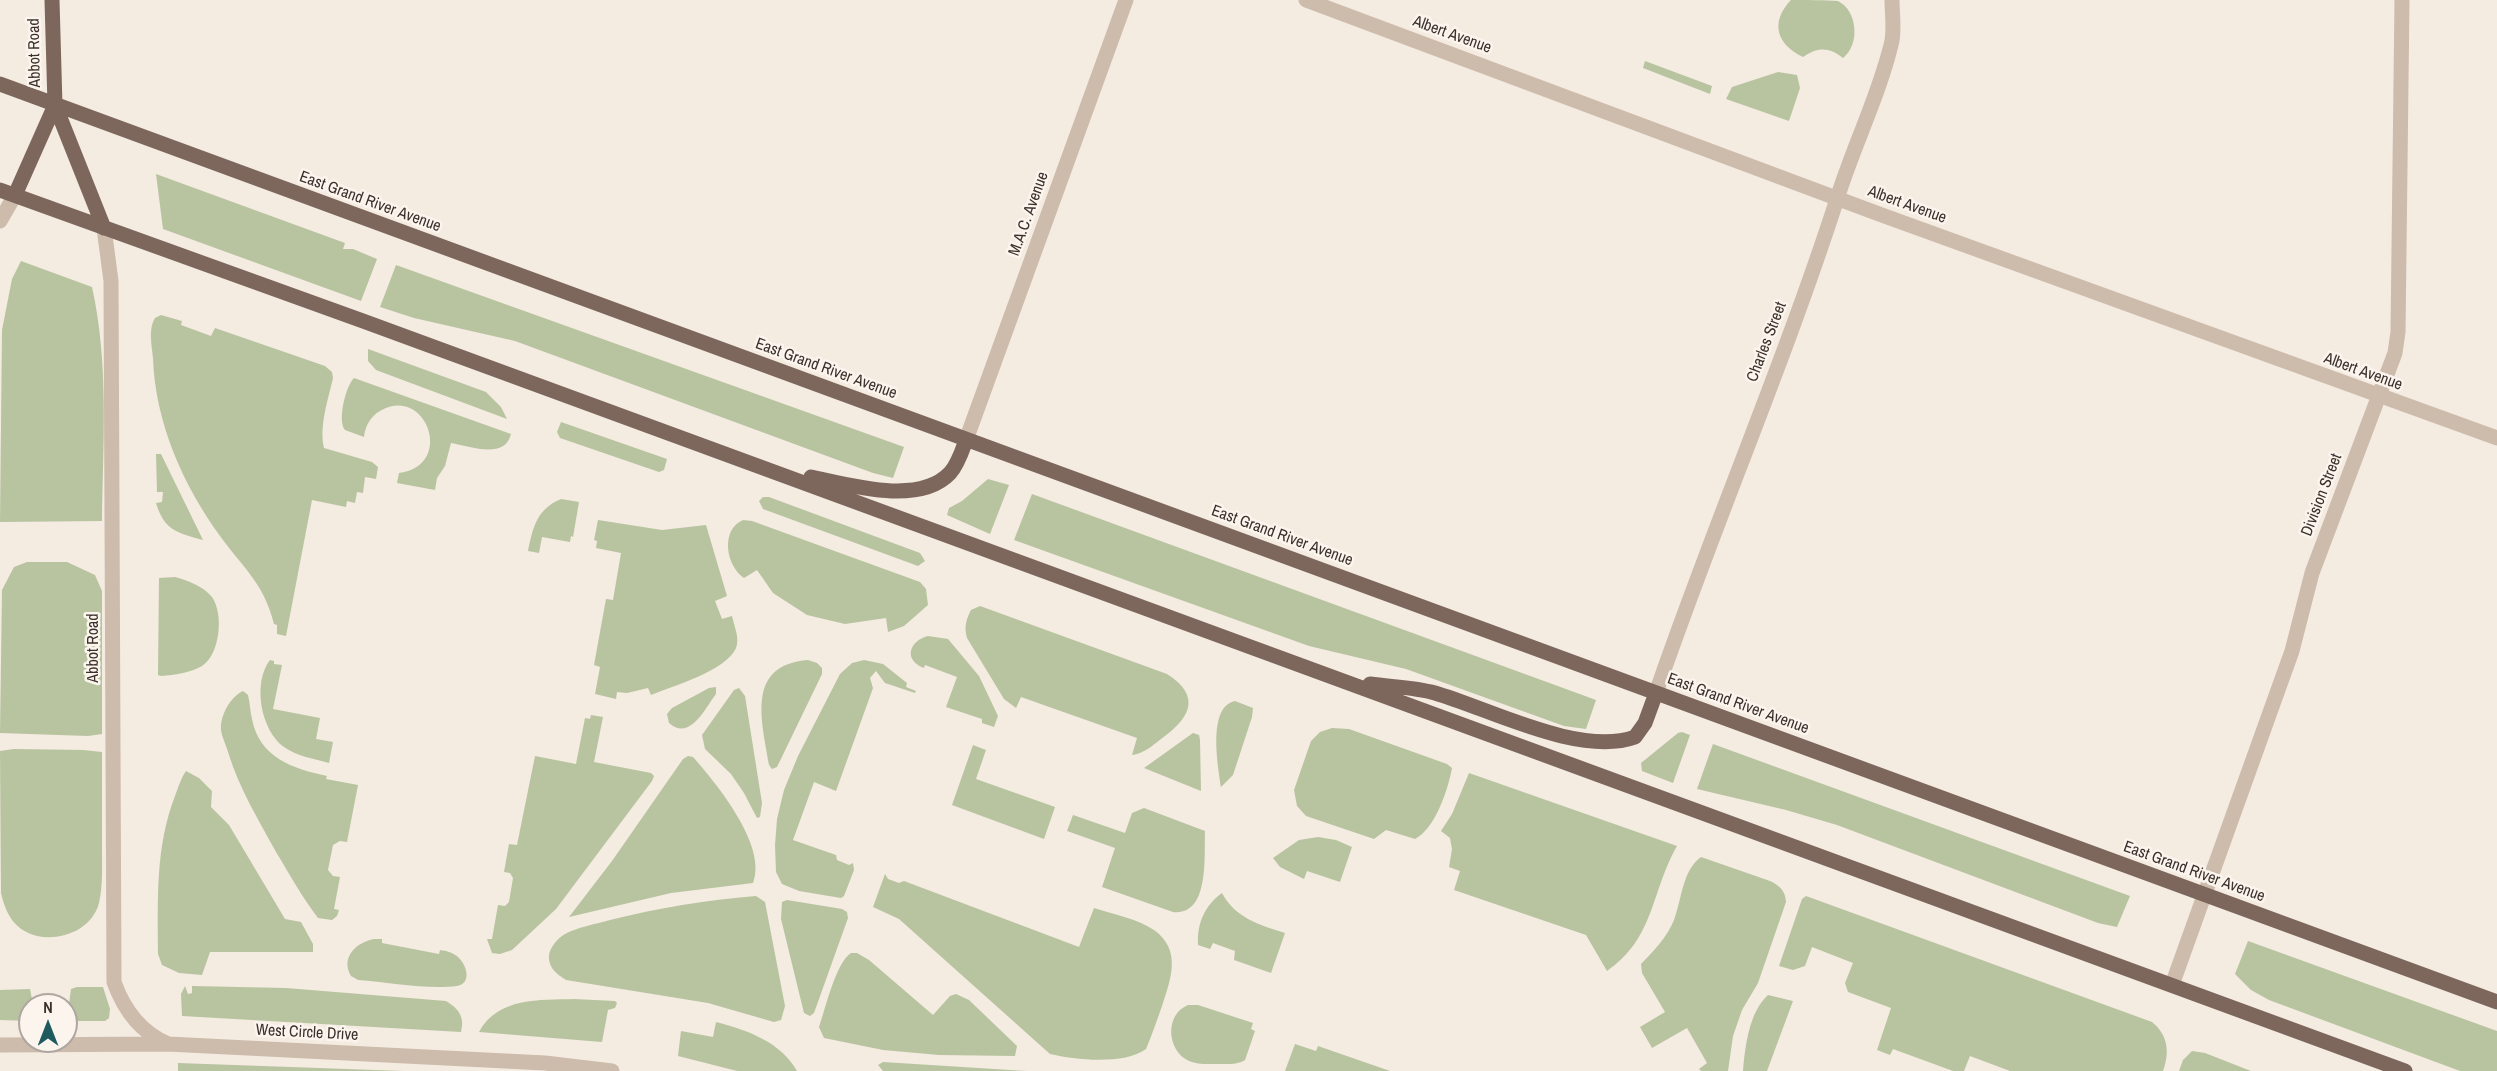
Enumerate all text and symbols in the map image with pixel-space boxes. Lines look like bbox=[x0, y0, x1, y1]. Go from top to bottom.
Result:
street label: Albert Avenue bbox=[1410, 12, 1494, 58]
street label: Abbot Road bbox=[25, 18, 45, 88]
street label: East Grand River Avenue bbox=[297, 167, 443, 237]
street label: M.A.C. Avenue bbox=[1005, 169, 1053, 259]
street label: Albert Avenue bbox=[1865, 182, 1949, 228]
street label: Charles Street bbox=[1743, 299, 1791, 385]
street label: East Grand River Avenue bbox=[753, 334, 899, 404]
street label: Albert Avenue bbox=[2321, 349, 2405, 395]
street label: Division Street bbox=[2297, 451, 2347, 539]
street label: East Grand River Avenue bbox=[1209, 501, 1355, 571]
street label: Abbot Road bbox=[84, 613, 104, 683]
street label: East Grand River Avenue bbox=[1665, 669, 1811, 739]
street label: East Grand River Avenue bbox=[2121, 837, 2267, 907]
north arrow bbox=[18, 993, 78, 1053]
text: N bbox=[43, 996, 53, 1018]
street label: West Circle Drive bbox=[255, 1021, 359, 1045]

